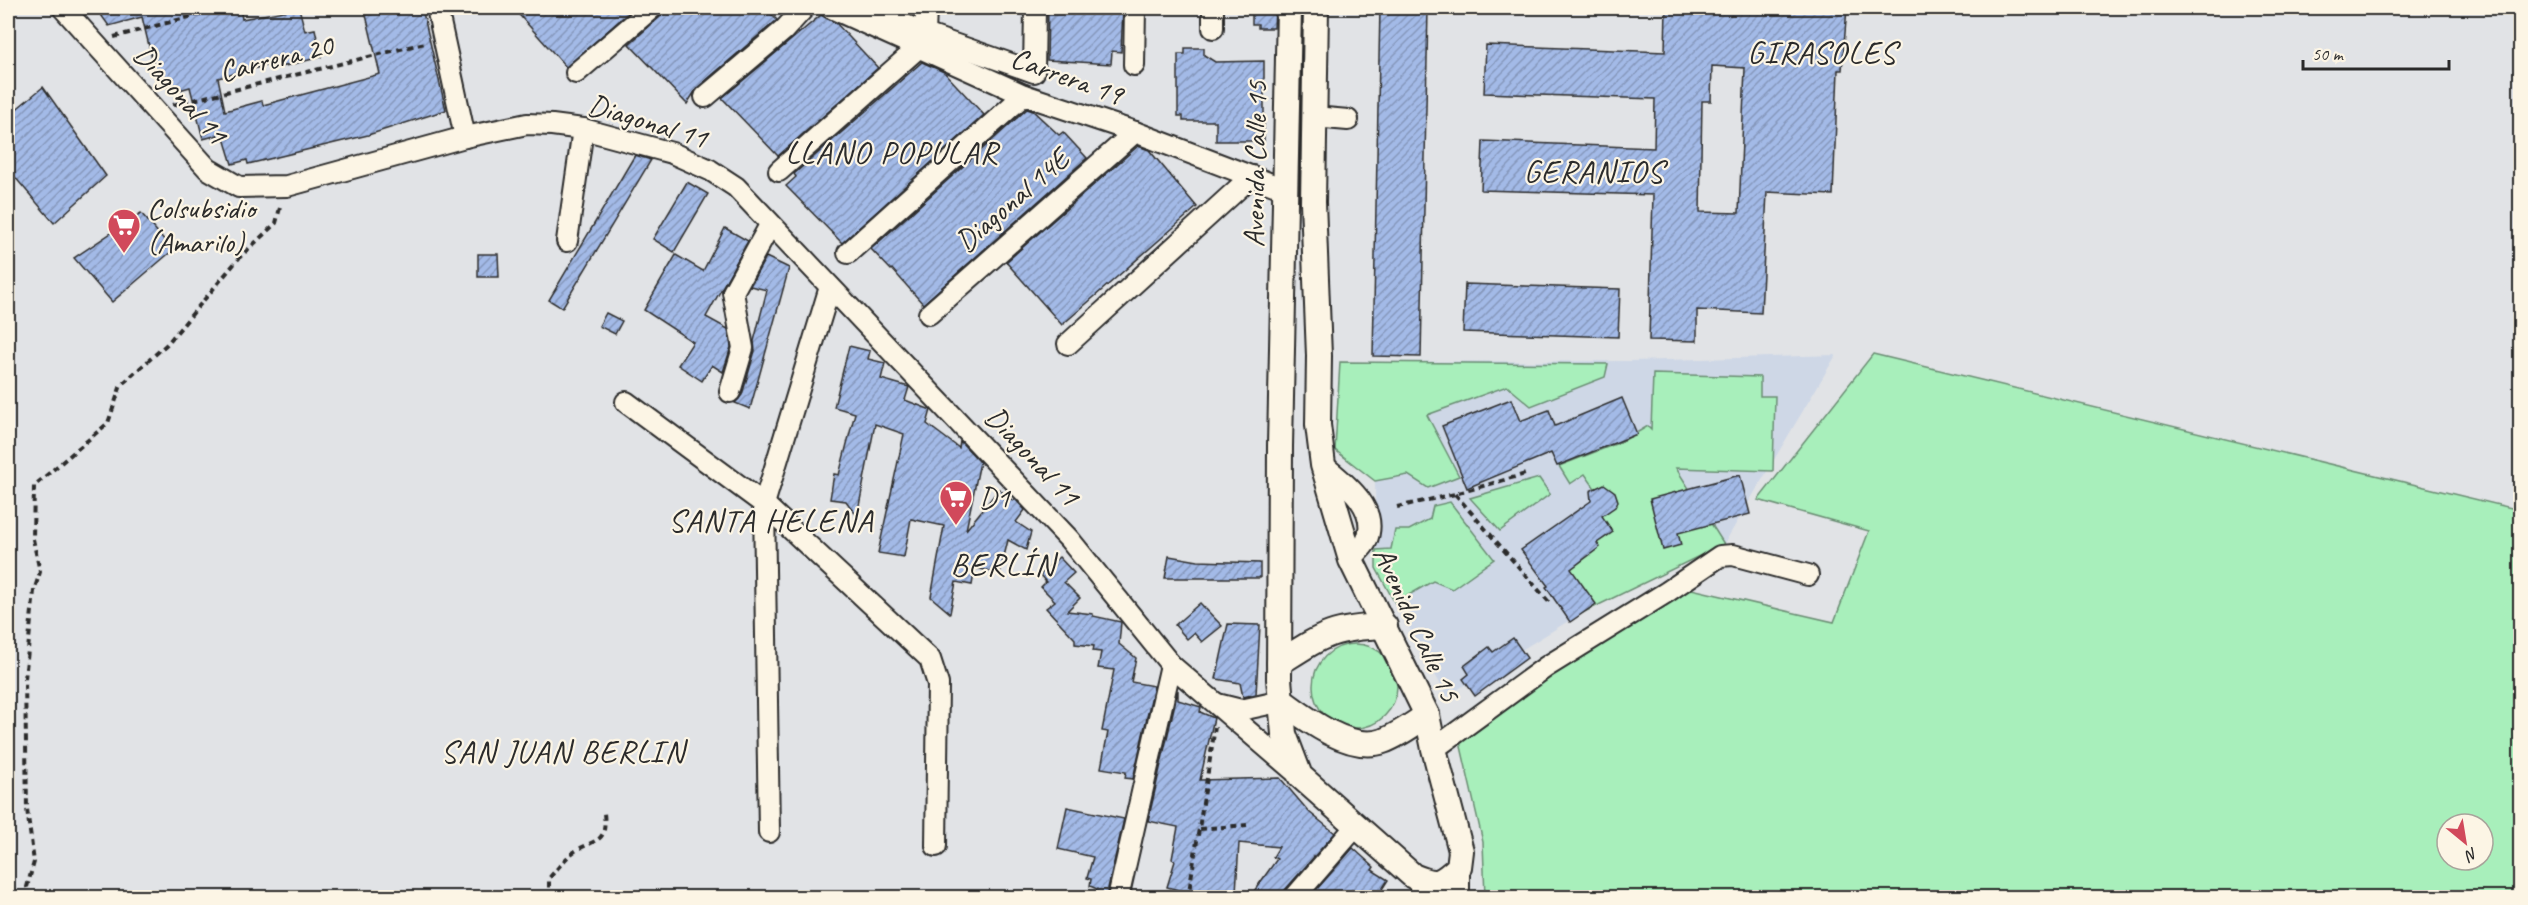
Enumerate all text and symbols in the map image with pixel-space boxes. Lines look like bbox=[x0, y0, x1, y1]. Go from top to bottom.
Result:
street label: Carrera 20 bbox=[215, 25, 339, 90]
district label: GIRASOLES bbox=[1747, 32, 1902, 73]
scale bar bbox=[2303, 33, 2448, 71]
street label: Diagonal 11 bbox=[126, 36, 237, 153]
street label: Carrera 19 bbox=[1006, 38, 1130, 115]
text: 50 m bbox=[2312, 43, 2345, 65]
street label: Avenida Calle 15 bbox=[1235, 79, 1275, 248]
street label: Diagonal 11 bbox=[584, 85, 714, 158]
district label: LLANO POPULAR bbox=[786, 132, 1001, 173]
street label: Diagonal 14E bbox=[947, 138, 1080, 260]
district label: GERANIOS bbox=[1524, 151, 1669, 192]
place label: Colsubsidio (Amarilo) bbox=[147, 189, 258, 261]
supermarket icon: Colsubsidio (Amarilo) bbox=[106, 207, 142, 254]
street label: Diagonal 11 bbox=[977, 398, 1090, 515]
place label: D1 bbox=[979, 478, 1011, 516]
supermarket icon: D1 bbox=[938, 479, 974, 526]
district label: SANTA HELENA bbox=[668, 500, 874, 541]
street label: Avenida Calle 15 bbox=[1365, 541, 1470, 709]
district label: BERLÍN bbox=[950, 544, 1059, 585]
district label: SAN JUAN BERLIN bbox=[441, 731, 688, 772]
north arrow bbox=[2435, 812, 2495, 872]
text: N bbox=[2460, 843, 2481, 867]

